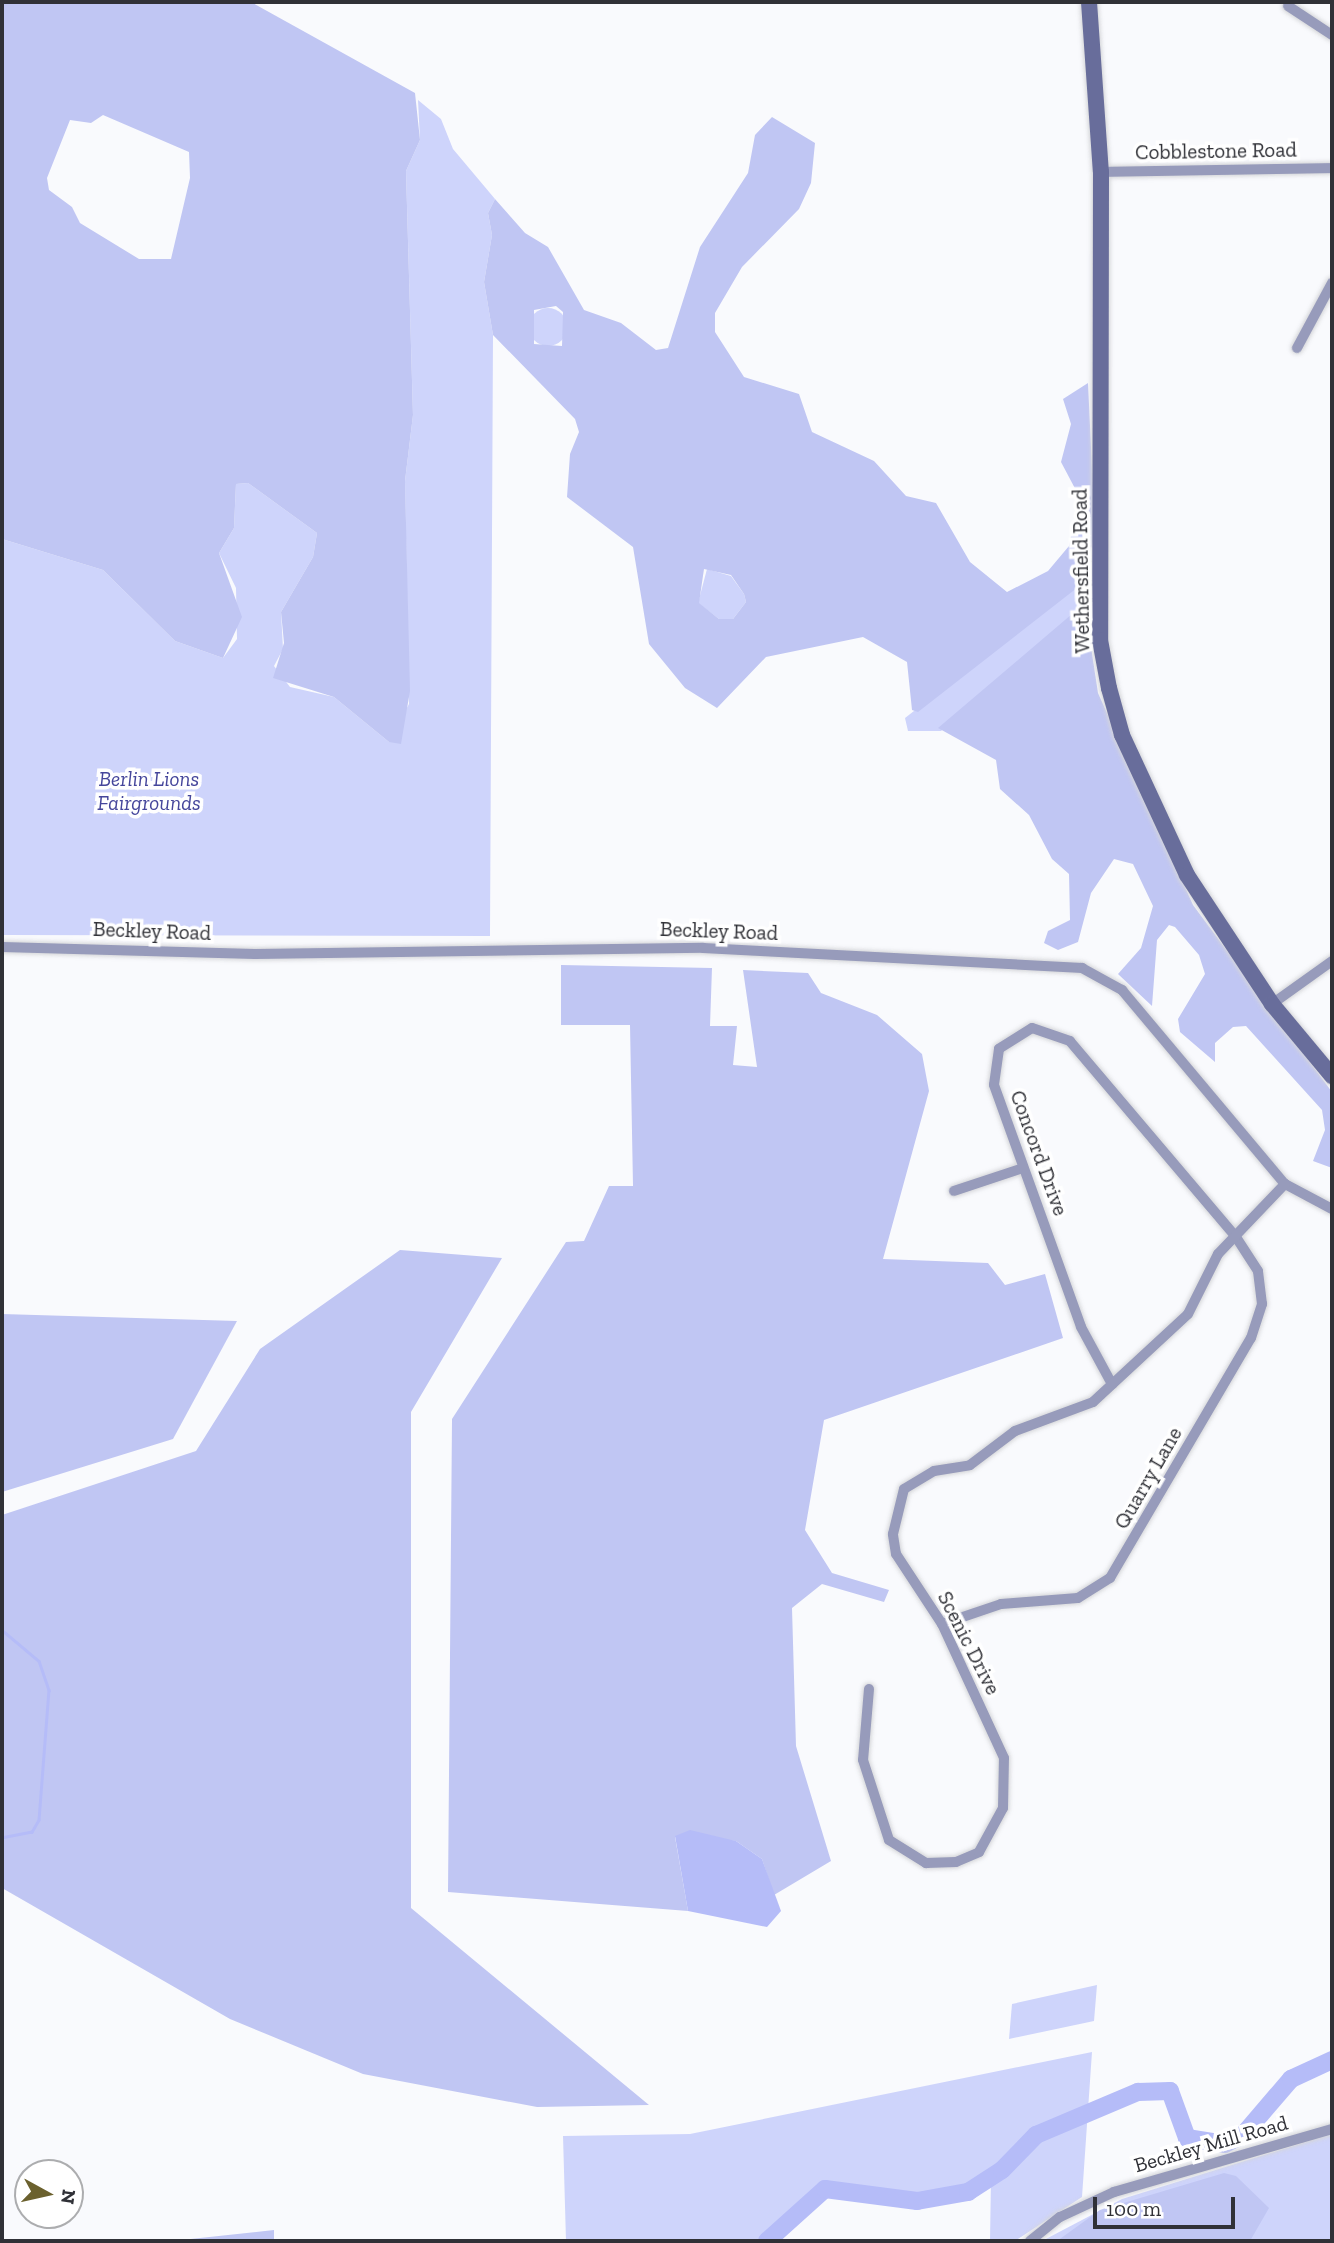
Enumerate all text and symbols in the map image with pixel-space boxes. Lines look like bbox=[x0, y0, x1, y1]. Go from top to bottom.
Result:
street label: Cobblestone Road bbox=[1135, 137, 1297, 165]
street label: Wethersfield Road bbox=[1067, 488, 1095, 654]
park label: Berlin Lions Fairgrounds bbox=[97, 766, 201, 816]
street label: Beckley Road bbox=[92, 916, 212, 946]
street label: Beckley Road bbox=[659, 916, 779, 946]
street label: Concord Drive bbox=[1005, 1087, 1073, 1219]
street label: Quarry Lane bbox=[1109, 1422, 1187, 1534]
street label: Scenic Drive bbox=[932, 1587, 1006, 1699]
street label: Beckley Mill Road bbox=[1131, 2110, 1291, 2178]
north arrow bbox=[14, 2159, 84, 2229]
scale bar bbox=[1096, 2184, 1238, 2228]
text: N bbox=[56, 2188, 81, 2205]
text: 100 m bbox=[1106, 2196, 1161, 2221]

